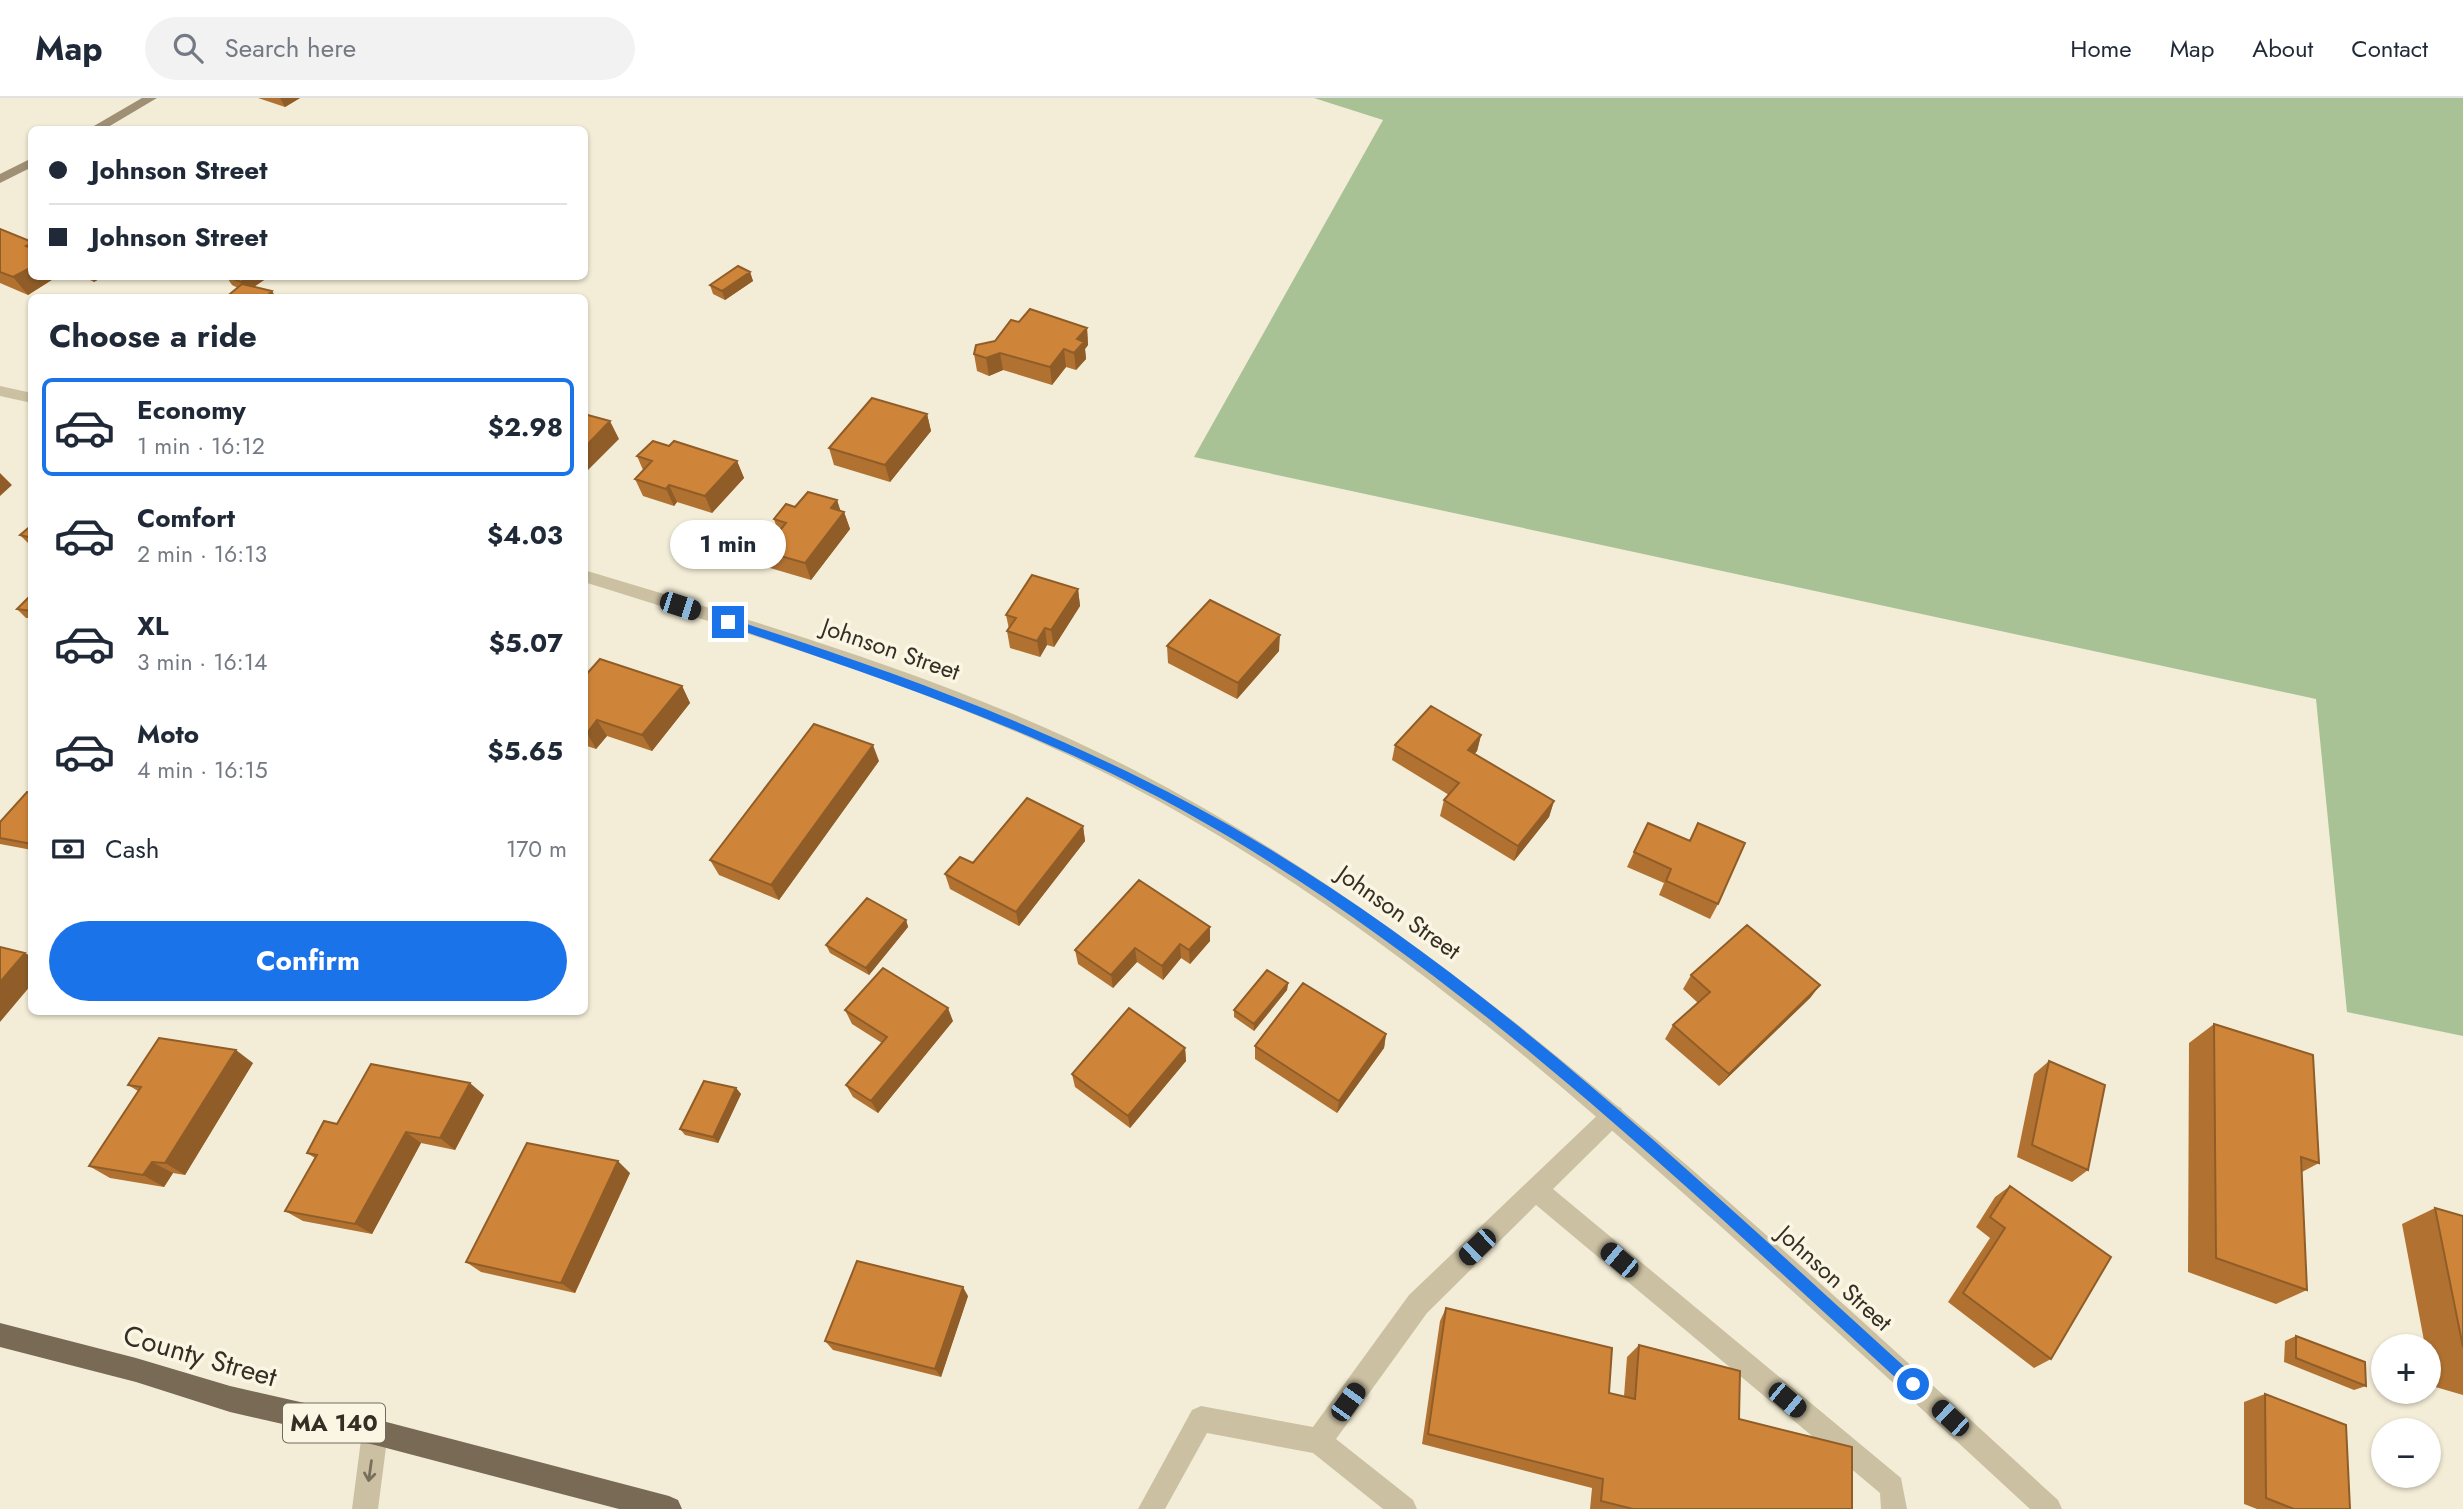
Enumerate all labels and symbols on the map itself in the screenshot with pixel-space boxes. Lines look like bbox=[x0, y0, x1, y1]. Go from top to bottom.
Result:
callout: 1 min bbox=[670, 520, 786, 570]
car bbox=[657, 590, 704, 622]
route end bbox=[712, 606, 744, 638]
street label: Johnson Street bbox=[814, 608, 965, 689]
street label: Johnson Street bbox=[1328, 855, 1468, 968]
street label: Johnson Street bbox=[1768, 1215, 1900, 1339]
car bbox=[1455, 1225, 1500, 1269]
car bbox=[1597, 1238, 1642, 1282]
street label: County Street bbox=[118, 1315, 282, 1398]
route start bbox=[1897, 1368, 1929, 1400]
car bbox=[1765, 1378, 1810, 1422]
car bbox=[1328, 1379, 1369, 1425]
car bbox=[1928, 1396, 1973, 1440]
road number: MA 140 bbox=[283, 1404, 385, 1442]
one-way arrow bbox=[364, 1459, 377, 1482]

